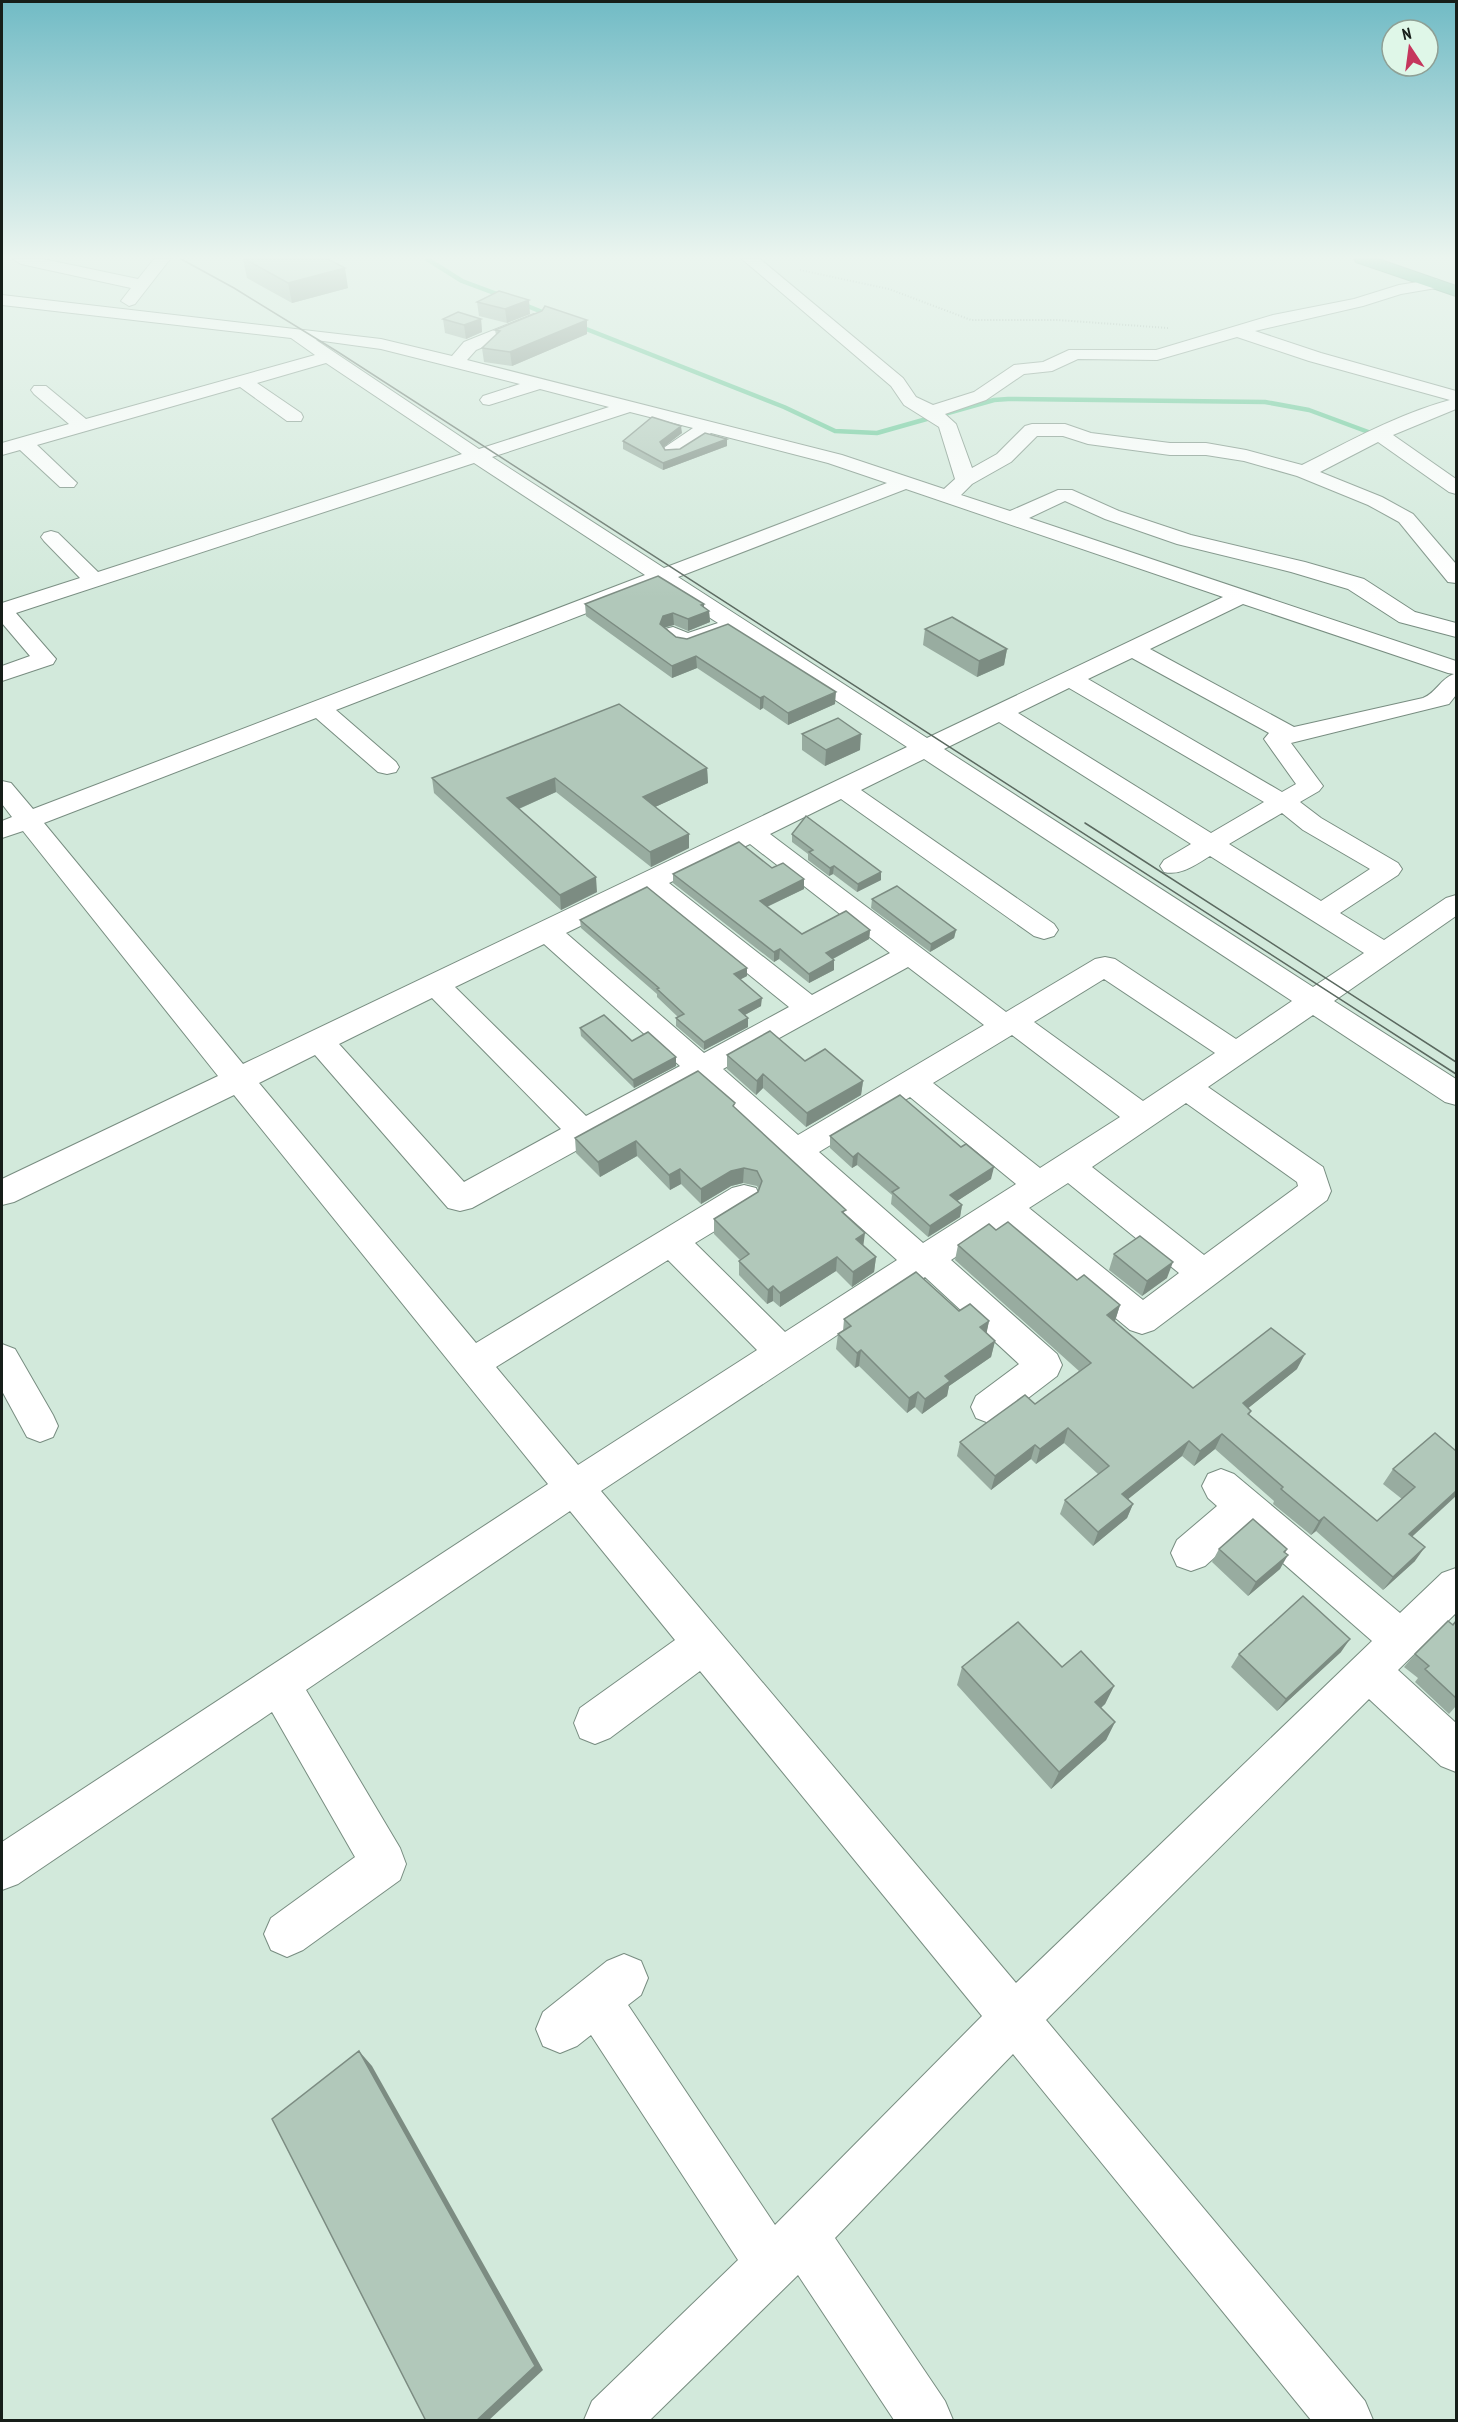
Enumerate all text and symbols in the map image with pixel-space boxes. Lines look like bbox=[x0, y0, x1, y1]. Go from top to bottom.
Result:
north arrow bbox=[1380, 18, 1440, 78]
text: N bbox=[1400, 23, 1413, 44]

